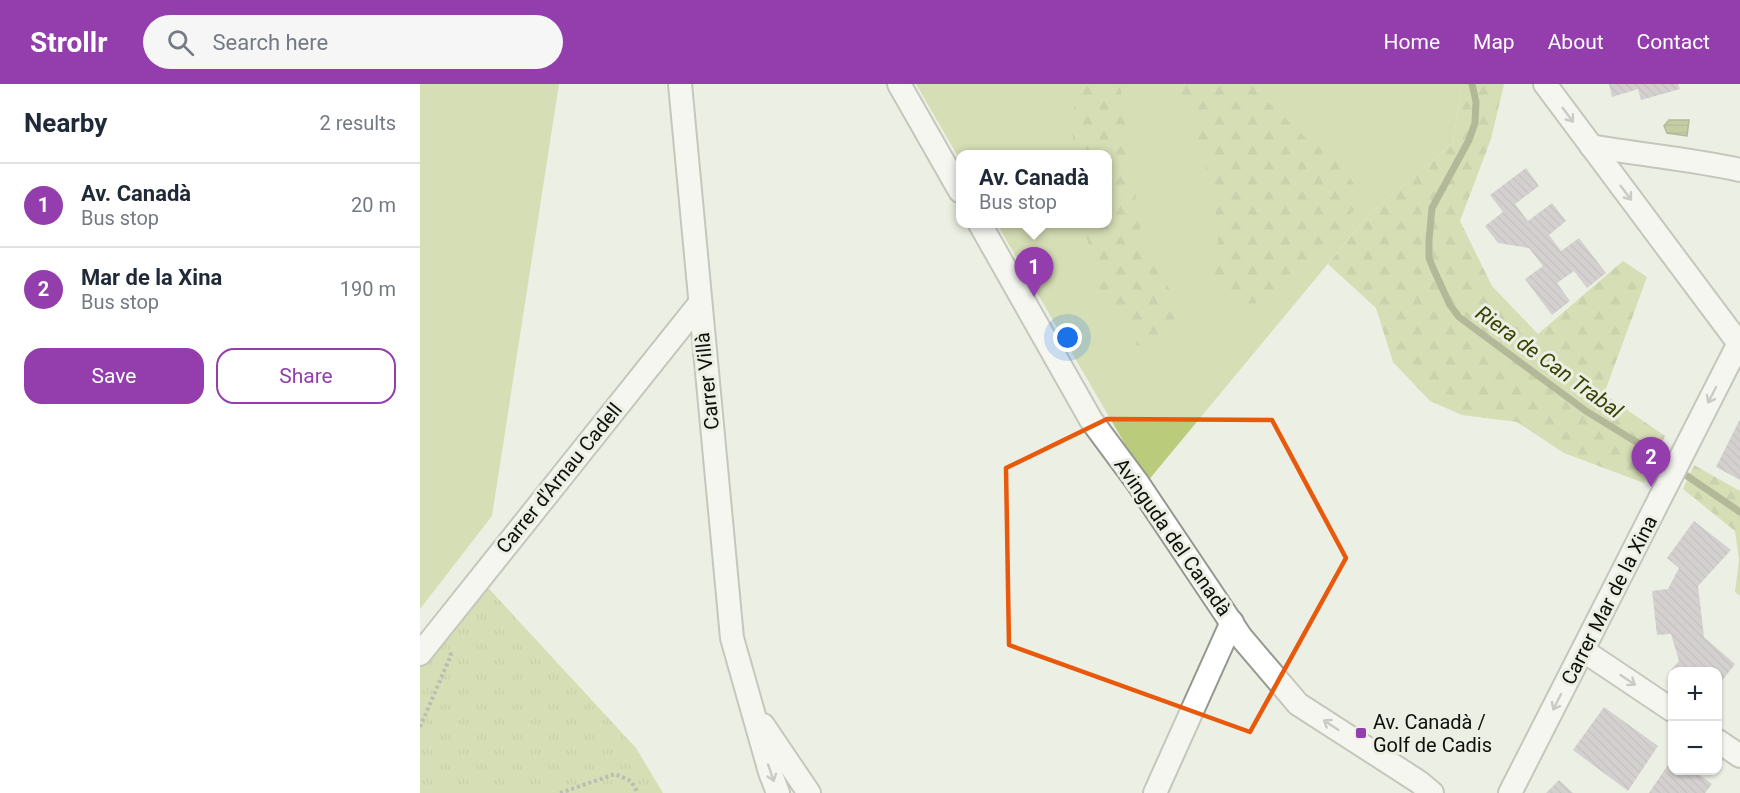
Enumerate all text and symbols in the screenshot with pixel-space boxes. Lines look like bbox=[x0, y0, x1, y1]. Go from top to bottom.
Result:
search box bbox=[143, 15, 563, 69]
text: Strollr bbox=[30, 26, 107, 59]
icon: search bbox=[164, 26, 197, 59]
text: Search here bbox=[212, 30, 328, 55]
text: Home bbox=[1384, 30, 1440, 54]
text: Map bbox=[1473, 30, 1515, 54]
text: About bbox=[1548, 30, 1604, 54]
text: Contact bbox=[1637, 30, 1710, 54]
one-way arrow bbox=[1562, 107, 1575, 123]
text: Nearby bbox=[24, 108, 107, 138]
text: 2 results bbox=[320, 111, 396, 135]
popup bbox=[956, 150, 1112, 228]
text: Av. Canadà bbox=[979, 165, 1089, 190]
text: Av. Canadà bbox=[81, 181, 191, 206]
one-way arrow bbox=[1620, 184, 1633, 200]
text: Bus stop bbox=[979, 190, 1057, 214]
text: 1 bbox=[38, 193, 49, 217]
text: 20 m bbox=[351, 193, 396, 217]
text: Bus stop bbox=[81, 206, 159, 230]
pin: 1 bbox=[1014, 248, 1054, 297]
text: Mar de la Xina bbox=[81, 265, 222, 290]
text: 2 bbox=[38, 277, 49, 301]
text: 190 m bbox=[340, 277, 396, 301]
text: Bus stop bbox=[81, 290, 159, 314]
water label: Riera de Can Trabal bbox=[1471, 301, 1628, 424]
your location bbox=[1053, 323, 1082, 352]
street label: Carrer Villà bbox=[690, 331, 724, 431]
button: Save bbox=[24, 348, 204, 404]
button: Share bbox=[216, 348, 396, 404]
one-way arrow bbox=[1706, 385, 1718, 403]
street label: Carrer d'Arnau Cadell bbox=[491, 398, 627, 558]
pin: 2 bbox=[1632, 438, 1670, 487]
street label: Avinguda del Canadà bbox=[1109, 453, 1237, 621]
street label: Carrer Mar de la Xina bbox=[1556, 511, 1662, 689]
map controls bbox=[1668, 667, 1722, 775]
button: + bbox=[1668, 667, 1722, 721]
one-way arrow bbox=[1620, 674, 1636, 686]
one-way arrow bbox=[1551, 693, 1562, 711]
place label: Av. Canadà / Golf de Cadis bbox=[1373, 710, 1492, 757]
one-way arrow bbox=[1323, 719, 1340, 731]
button: − bbox=[1668, 721, 1722, 775]
marker: Av. Canadà / Golf de Cadis bbox=[1354, 726, 1368, 740]
one-way arrow bbox=[766, 764, 777, 782]

